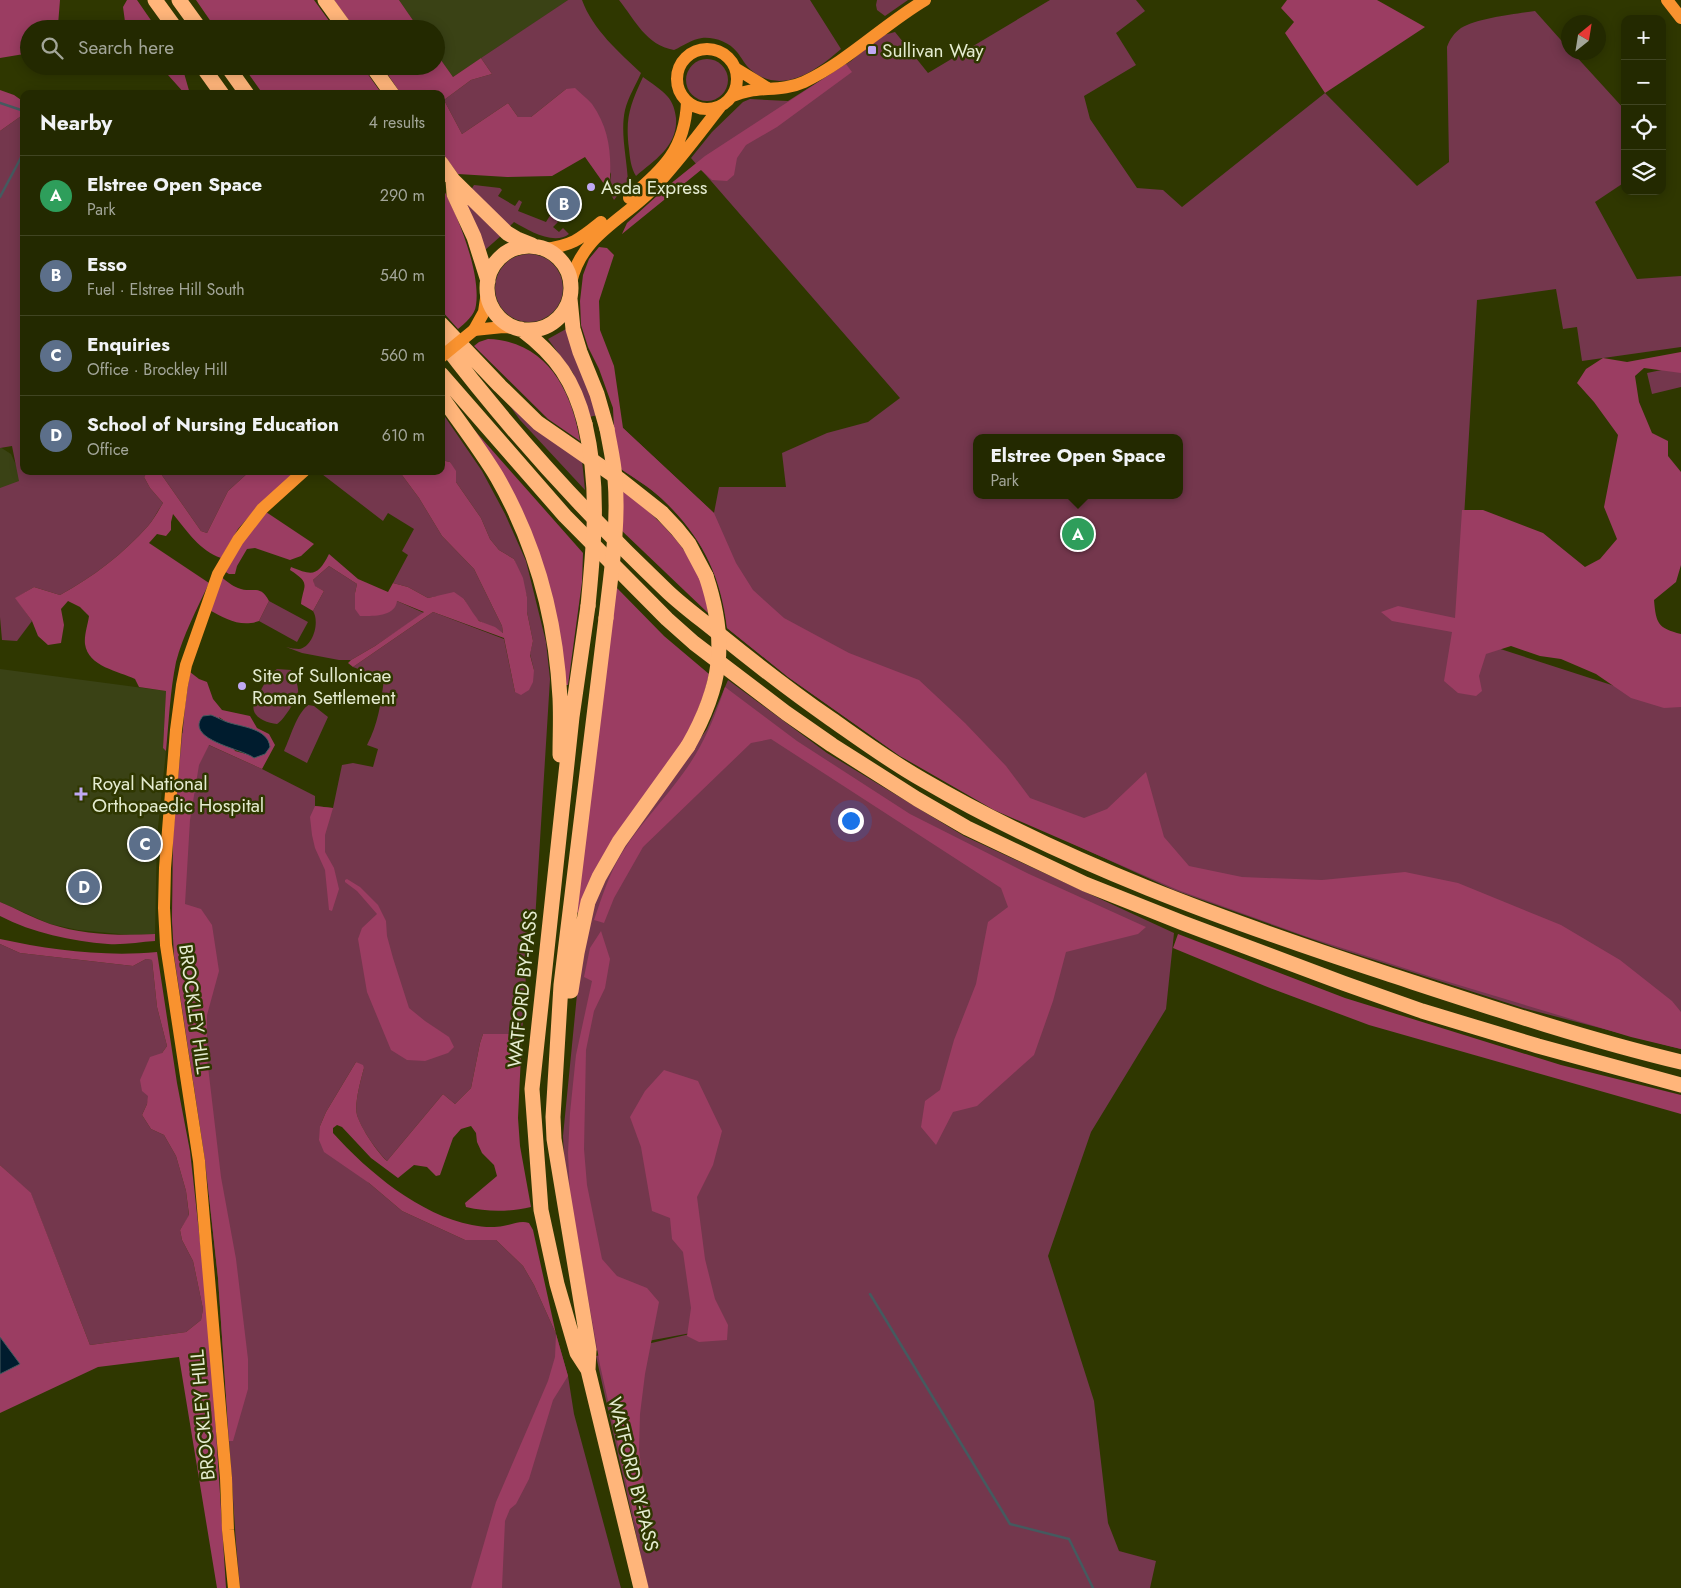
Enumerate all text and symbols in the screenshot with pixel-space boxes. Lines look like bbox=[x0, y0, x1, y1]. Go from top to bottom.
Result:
north arrow bbox=[1561, 15, 1606, 60]
map controls bbox=[1621, 15, 1666, 195]
button: + bbox=[1621, 15, 1666, 60]
search box bbox=[20, 20, 445, 75]
icon: search bbox=[38, 34, 66, 62]
text: Search here bbox=[78, 34, 174, 61]
place label: Sullivan Way bbox=[882, 37, 984, 64]
marker: Sullivan Way bbox=[866, 44, 878, 56]
button: − bbox=[1621, 60, 1666, 105]
button: locate bbox=[1621, 105, 1666, 150]
text: Nearby bbox=[40, 108, 112, 138]
text: 4 results bbox=[369, 111, 425, 134]
button: layers bbox=[1621, 150, 1666, 195]
text: Elstree Open Space bbox=[87, 171, 262, 198]
place label: Asda Express bbox=[601, 174, 708, 201]
marker: Asda Express bbox=[585, 181, 597, 193]
text: A bbox=[50, 184, 62, 207]
text: 290 m bbox=[380, 184, 425, 207]
pin: B bbox=[548, 185, 580, 223]
text: Park bbox=[87, 198, 116, 221]
text: Esso bbox=[87, 251, 127, 278]
text: B bbox=[51, 264, 61, 287]
text: 540 m bbox=[380, 264, 425, 287]
text: Fuel · Elstree Hill South bbox=[87, 278, 245, 301]
text: Enquiries bbox=[87, 331, 170, 358]
text: C bbox=[50, 344, 62, 367]
text: 560 m bbox=[380, 344, 425, 367]
text: Office · Brockley Hill bbox=[87, 358, 227, 381]
text: School of Nursing Education bbox=[87, 411, 339, 438]
text: D bbox=[50, 424, 62, 447]
text: 610 m bbox=[382, 424, 425, 447]
popup bbox=[973, 434, 1183, 499]
text: Office bbox=[87, 438, 129, 461]
text: Elstree Open Space bbox=[990, 442, 1166, 469]
text: Park bbox=[990, 469, 1019, 492]
pin: A bbox=[1062, 515, 1094, 553]
place label: Site of Sullonicae Roman Settlement bbox=[252, 662, 396, 711]
marker: Site of Sullonicae Roman Settlement bbox=[236, 680, 248, 692]
place label: Royal National Orthopaedic Hospital bbox=[92, 770, 264, 819]
marker: Royal National Orthopaedic Hospital bbox=[74, 787, 88, 801]
your location bbox=[838, 808, 864, 834]
pin: C bbox=[129, 825, 161, 863]
pin: D bbox=[68, 868, 100, 906]
street label: WATFORD BY-PASS bbox=[501, 909, 544, 1069]
street label: BROCKLEY HILL bbox=[172, 942, 217, 1076]
street label: BROCKLEY HILL bbox=[183, 1348, 222, 1481]
street label: WATFORD BY-PASS bbox=[601, 1394, 666, 1554]

